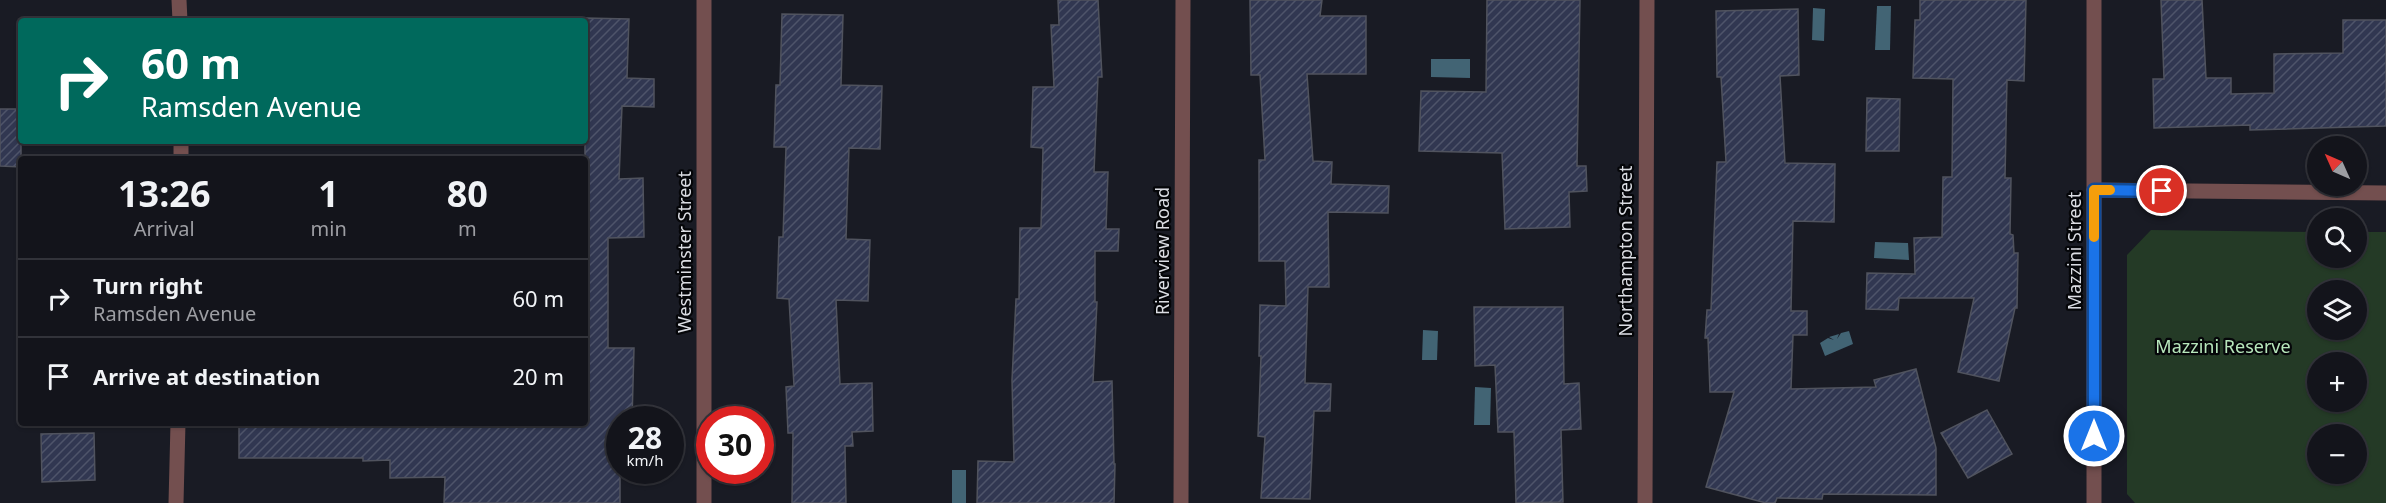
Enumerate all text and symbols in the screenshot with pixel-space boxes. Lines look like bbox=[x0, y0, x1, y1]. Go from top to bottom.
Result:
text: 60 m bbox=[141, 34, 241, 91]
icon: right bbox=[42, 42, 120, 120]
text: Ramsden Avenue bbox=[141, 88, 361, 125]
north arrow bbox=[2307, 136, 2367, 196]
map controls bbox=[2307, 136, 2367, 484]
street label: Northampton Street bbox=[1613, 165, 1637, 337]
pin bbox=[2136, 165, 2187, 216]
text: 13:26 bbox=[118, 169, 211, 218]
text: 1 bbox=[318, 169, 339, 218]
text: 80 bbox=[447, 169, 488, 218]
street label: Westminster Street bbox=[672, 171, 696, 333]
icon: arrive bbox=[2145, 174, 2178, 207]
street label: Riverview Road bbox=[1150, 187, 1174, 315]
street label: Mazzini Street bbox=[2062, 191, 2086, 310]
button: search bbox=[2307, 208, 2367, 268]
text: Arrival bbox=[134, 215, 195, 242]
text: min bbox=[311, 215, 347, 242]
text: m bbox=[458, 215, 477, 242]
text: Turn right bbox=[93, 270, 203, 300]
button: layers bbox=[2307, 280, 2367, 340]
icon: right bbox=[42, 282, 75, 315]
text: 60 m bbox=[513, 283, 564, 313]
text: Ramsden Avenue bbox=[93, 300, 256, 327]
park label: Mazzini Reserve bbox=[2155, 334, 2291, 358]
button: + bbox=[2307, 352, 2367, 412]
icon: arrive bbox=[42, 360, 75, 393]
text: Arrive at destination bbox=[93, 361, 320, 391]
text: 20 m bbox=[513, 361, 564, 391]
position arrow bbox=[2062, 404, 2126, 468]
speed limit sign: 30 bbox=[696, 406, 774, 484]
text: 28 bbox=[628, 417, 662, 458]
button: − bbox=[2307, 424, 2367, 484]
text: km/h bbox=[627, 450, 663, 470]

